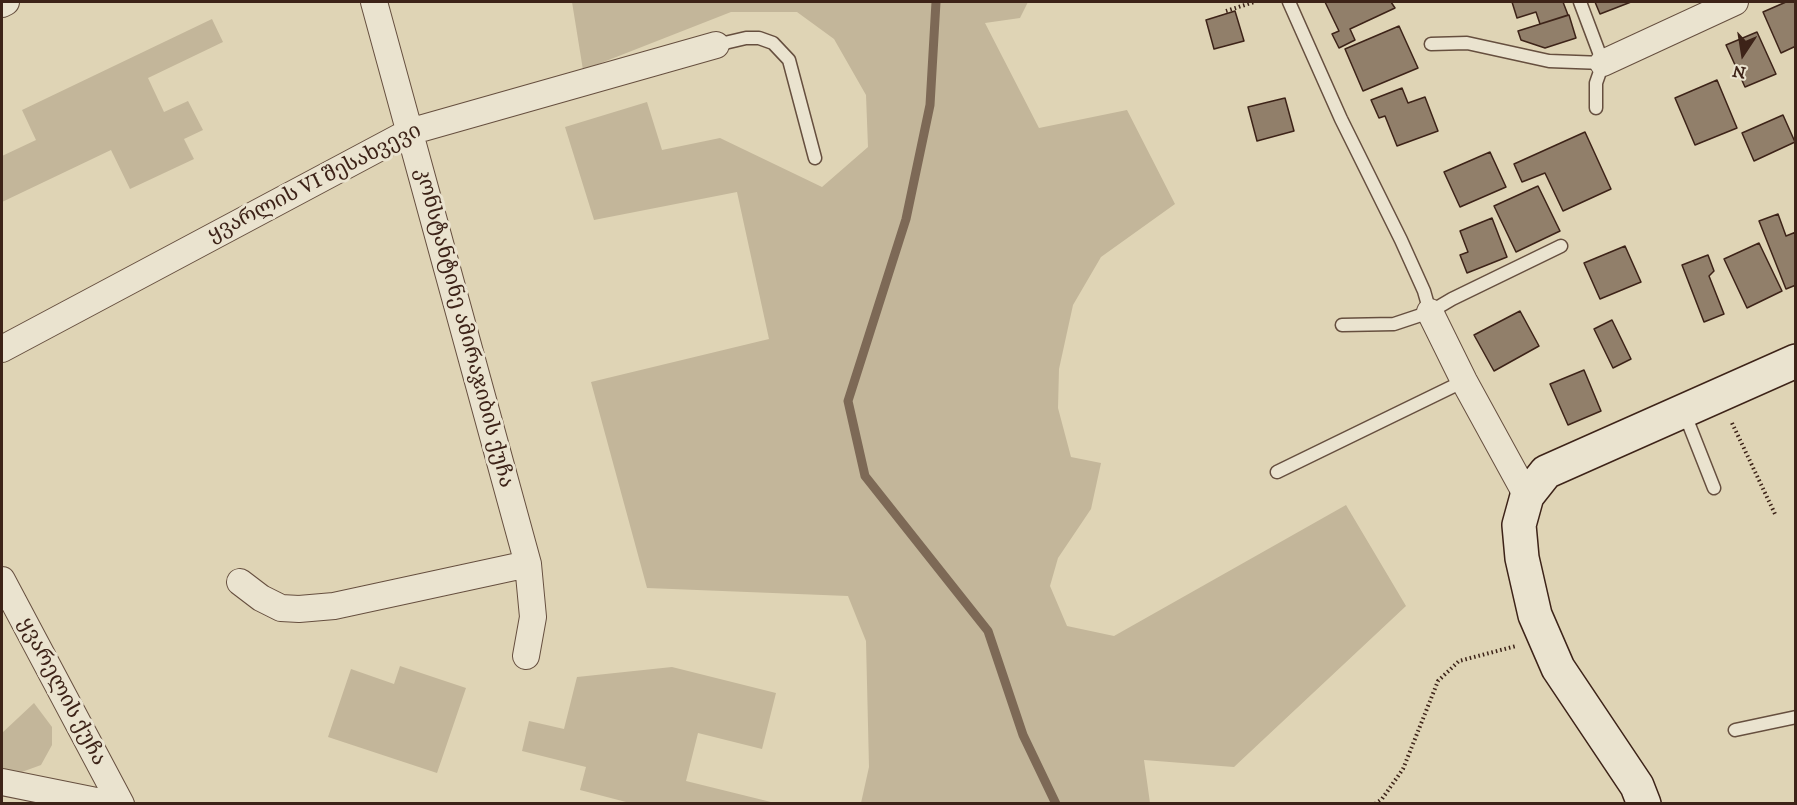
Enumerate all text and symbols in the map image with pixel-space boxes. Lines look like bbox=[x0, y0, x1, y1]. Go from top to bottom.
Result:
north arrow bbox=[1713, 24, 1773, 84]
text: N bbox=[1731, 60, 1748, 83]
street label: ყვარლის VI შესახვევი bbox=[204, 119, 426, 249]
street label: კონსტანტინე ამირაჯიბის ქუჩა bbox=[408, 165, 518, 491]
street label: ყვარელის ქუჩა bbox=[11, 614, 111, 770]

